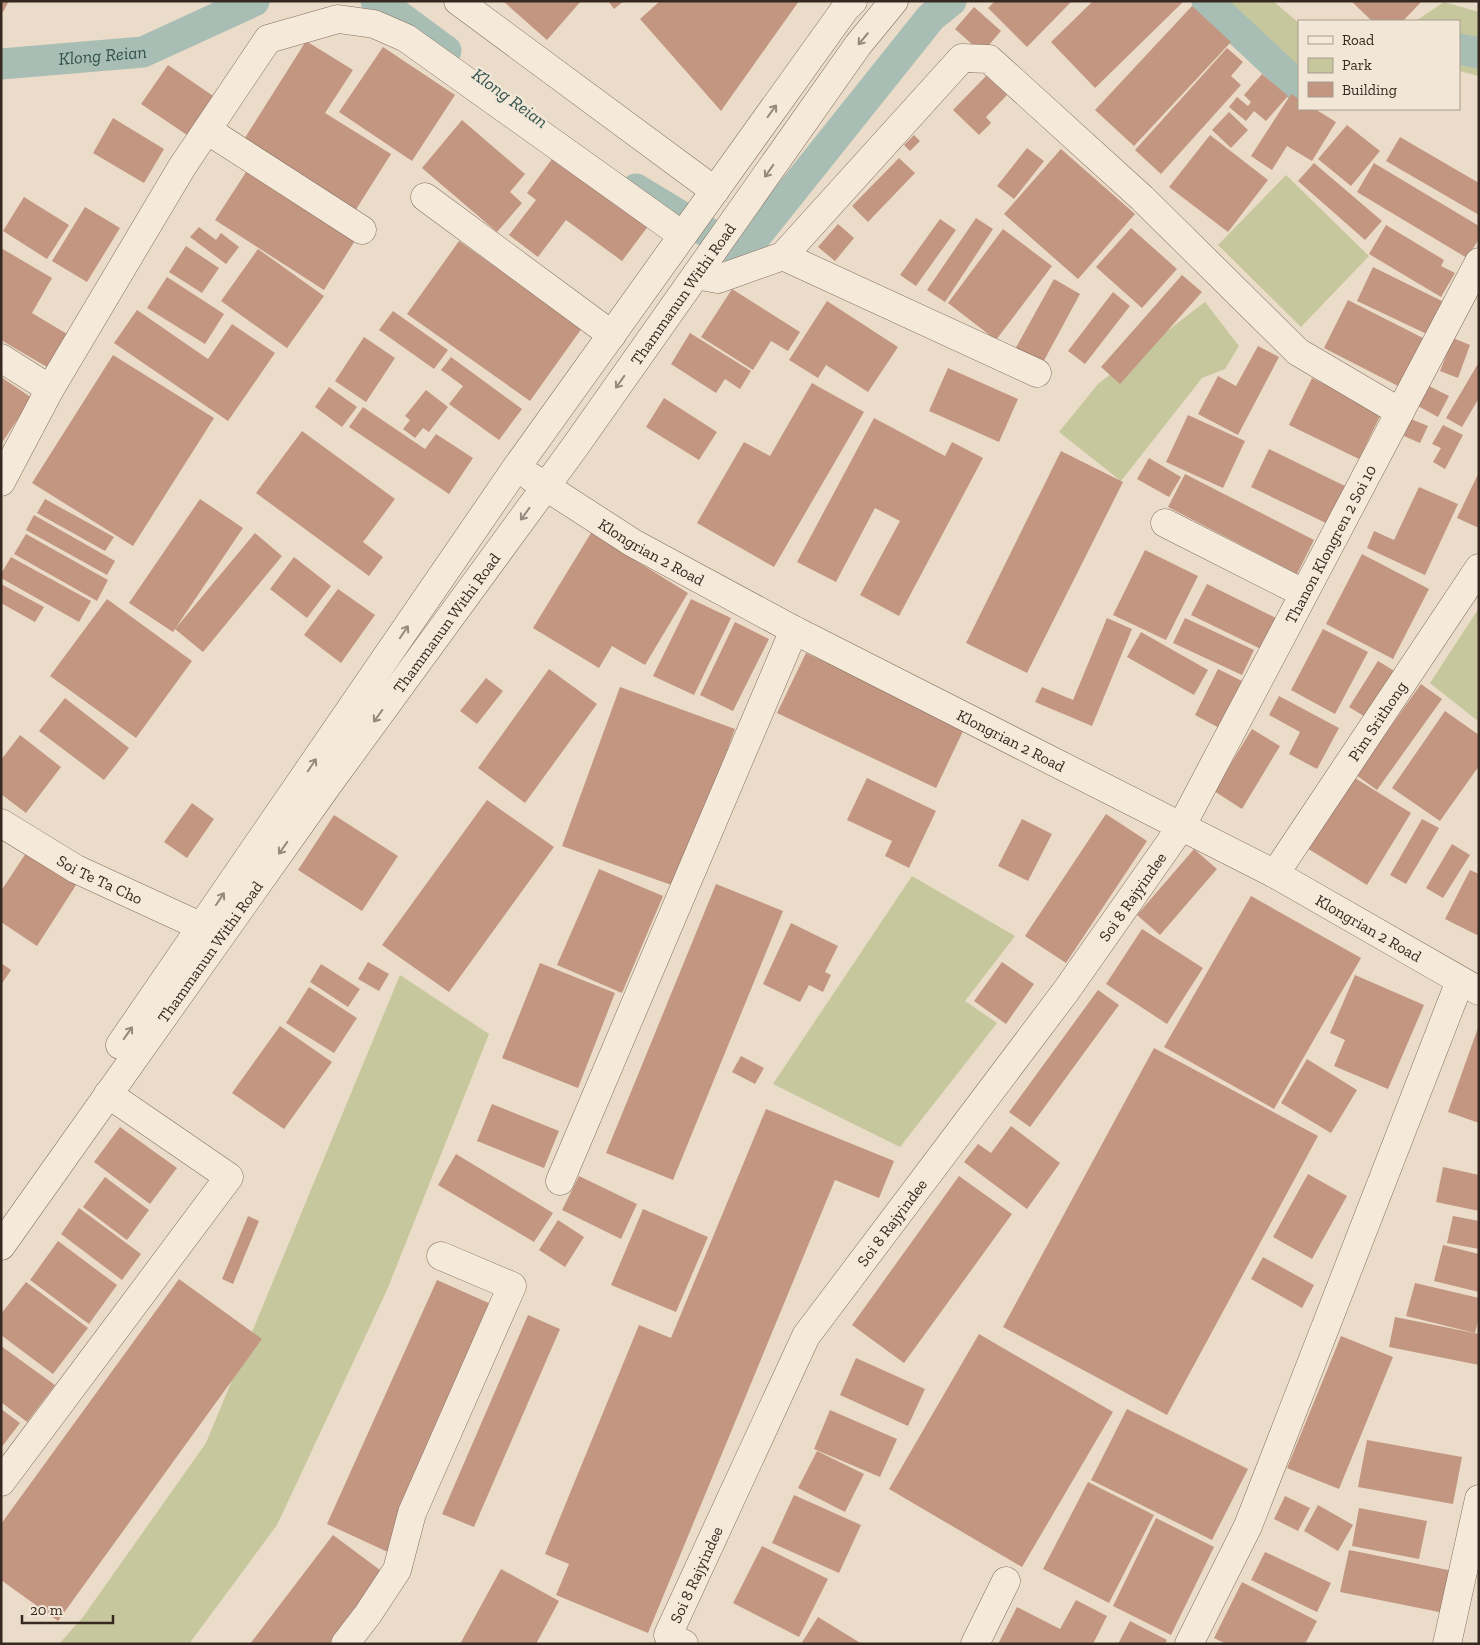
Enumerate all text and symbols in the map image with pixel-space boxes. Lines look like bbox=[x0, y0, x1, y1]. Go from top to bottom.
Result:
legend bbox=[1298, 20, 1460, 110]
text: Road bbox=[1342, 31, 1375, 49]
one-way arrow bbox=[858, 32, 869, 45]
water label: Klong Reian bbox=[58, 41, 148, 70]
text: Park bbox=[1342, 56, 1372, 74]
water label: Klong Reian bbox=[468, 63, 552, 133]
text: Building bbox=[1342, 81, 1397, 99]
one-way arrow bbox=[767, 104, 777, 118]
one-way arrow bbox=[764, 164, 774, 178]
street label: Thammanun Withi Road bbox=[627, 219, 740, 369]
one-way arrow bbox=[615, 375, 625, 389]
street label: Thanon Klongren 2 Soi 10 bbox=[1281, 462, 1380, 627]
one-way arrow bbox=[520, 507, 531, 520]
street label: Klongrian 2 Road bbox=[595, 514, 708, 590]
street label: Thammanun Withi Road bbox=[389, 549, 504, 697]
one-way arrow bbox=[399, 625, 409, 639]
street label: Pim Srithong bbox=[1344, 677, 1411, 765]
street label: Klongrian 2 Road bbox=[954, 705, 1068, 776]
one-way arrow bbox=[373, 709, 383, 723]
one-way arrow bbox=[307, 759, 317, 773]
one-way arrow bbox=[278, 841, 288, 855]
street label: Soi 8 Rajyindee bbox=[1095, 849, 1170, 945]
street label: Soi Te Ta Cho bbox=[53, 851, 146, 908]
street label: Thammanun Withi Road bbox=[154, 877, 267, 1026]
street label: Klongrian 2 Road bbox=[1312, 890, 1425, 966]
one-way arrow bbox=[215, 893, 225, 907]
one-way arrow bbox=[123, 1026, 133, 1040]
street label: Soi 8 Rajyindee bbox=[853, 1175, 931, 1270]
street label: Soi 8 Rajyindee bbox=[666, 1523, 727, 1626]
scale bar bbox=[22, 1592, 114, 1624]
text: 20 m bbox=[30, 1601, 63, 1619]

